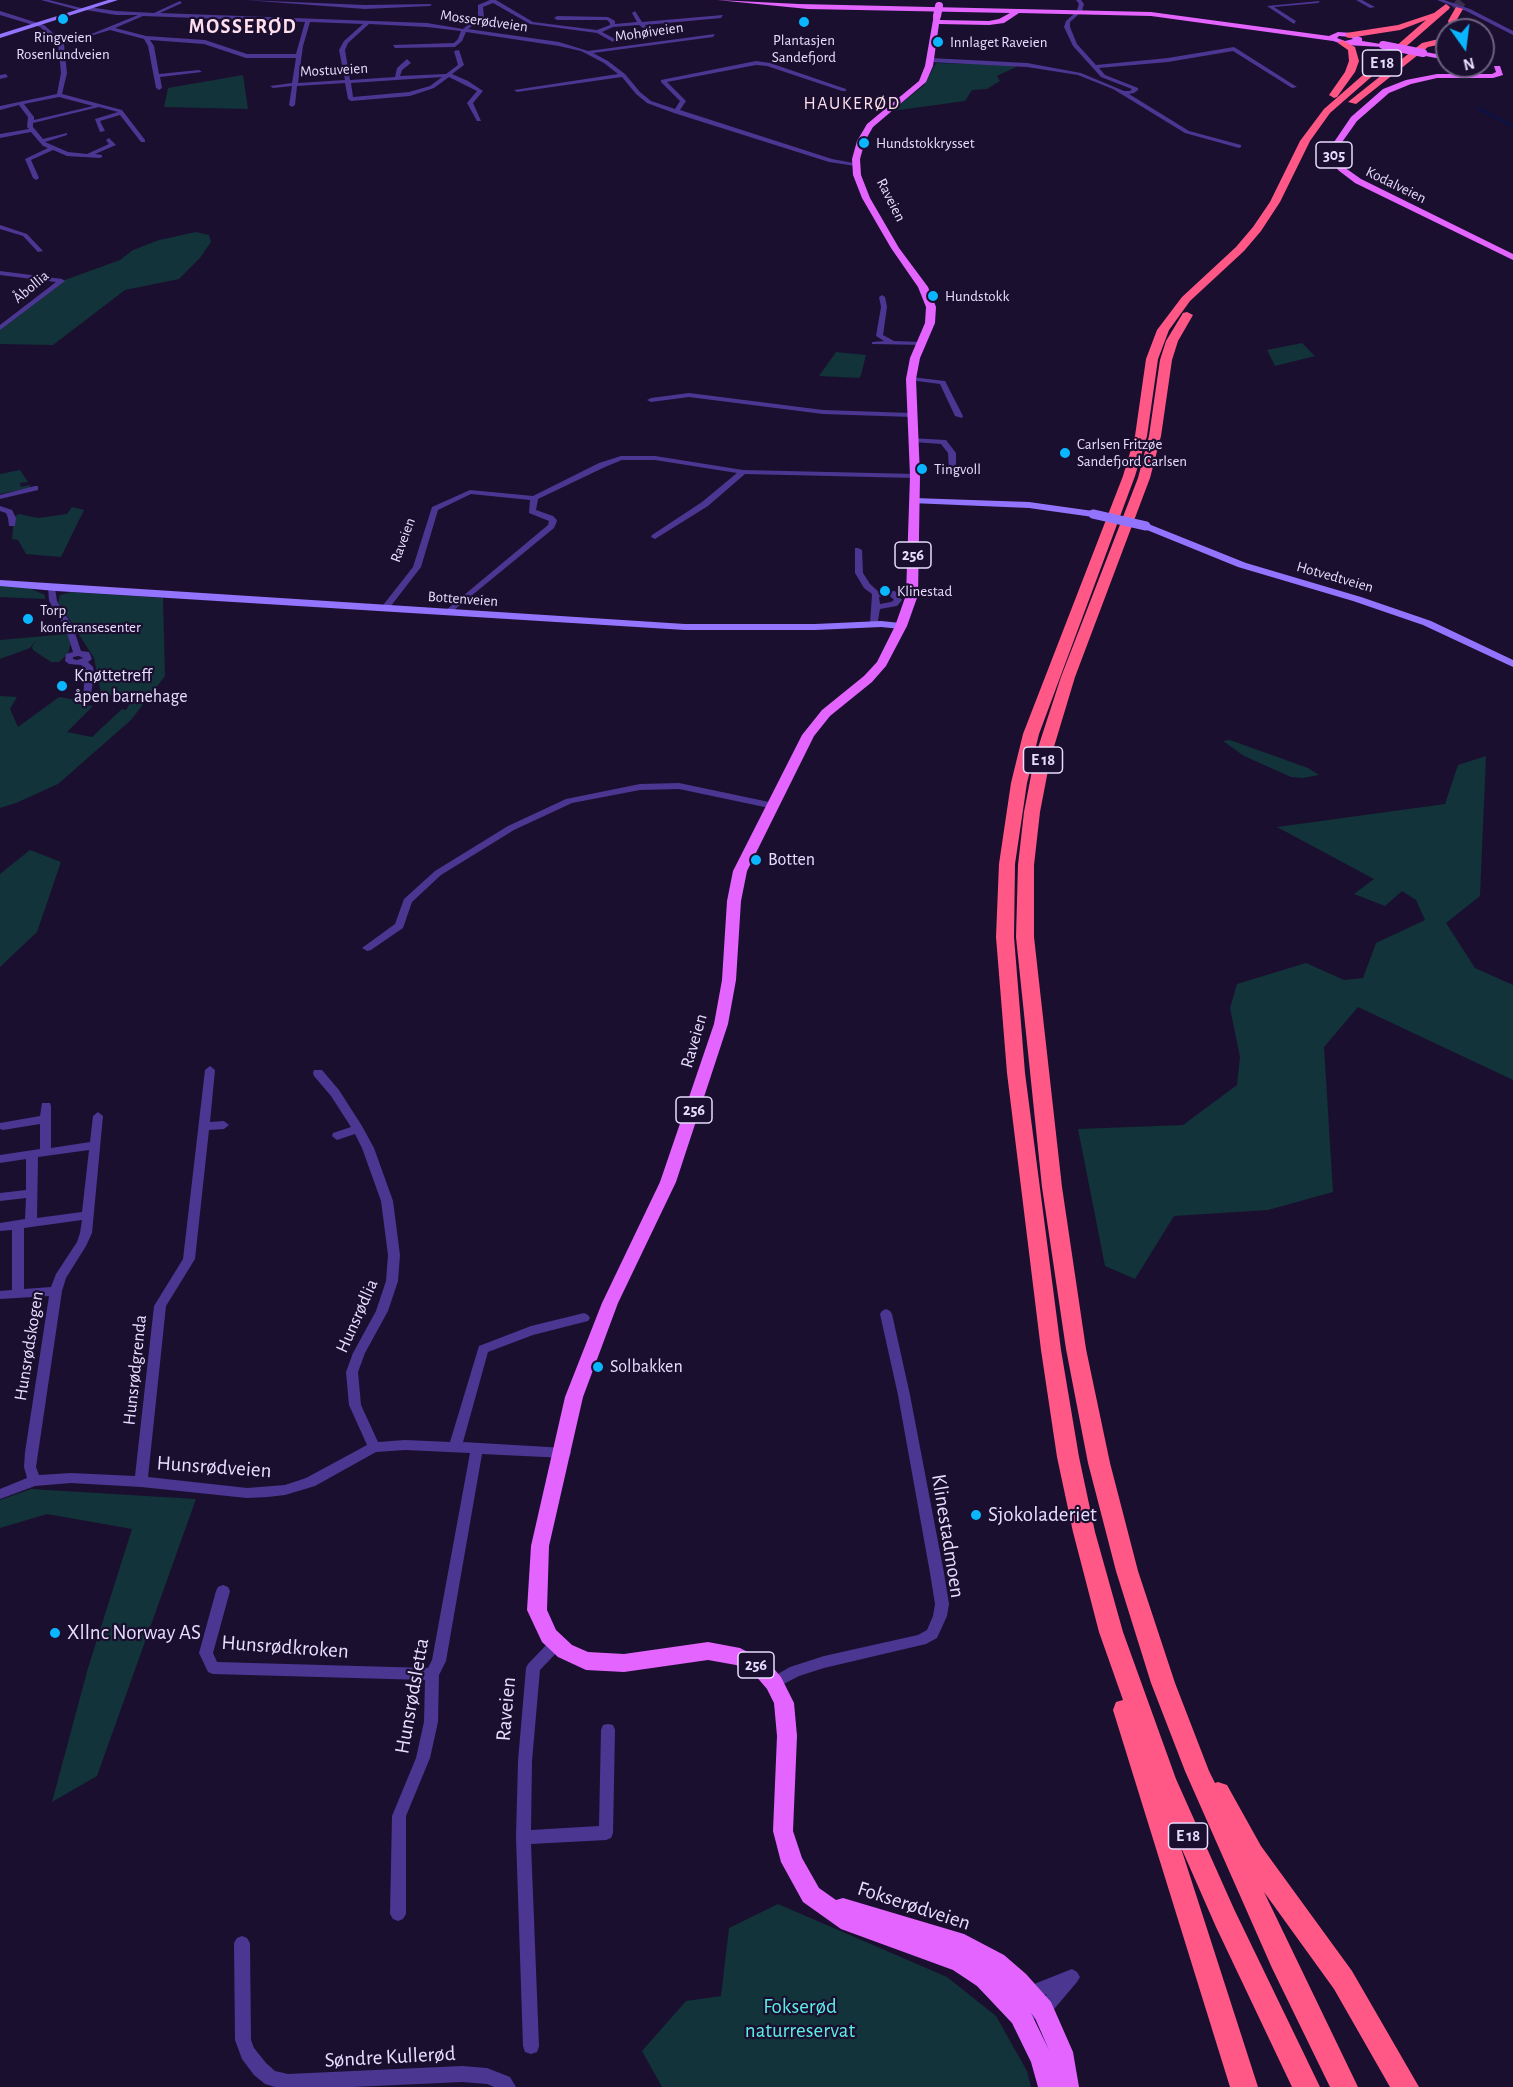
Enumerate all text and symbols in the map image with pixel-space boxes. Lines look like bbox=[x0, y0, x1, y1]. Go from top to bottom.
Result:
street label: Mosserødveien bbox=[439, 6, 529, 36]
marker: Ringveien Rosenlundveien bbox=[56, 12, 70, 26]
district label: MOSSERØD bbox=[189, 15, 297, 39]
marker: Plantasjen Sandefjord bbox=[797, 15, 811, 29]
street label: Mohøiveien bbox=[614, 18, 684, 46]
north arrow bbox=[1435, 18, 1495, 78]
place label: Ringveien Rosenlundveien bbox=[16, 28, 110, 63]
place label: Plantasjen Sandefjord bbox=[772, 31, 836, 66]
place label: Innlaget Raveien bbox=[950, 33, 1047, 51]
marker: Innlaget Raveien bbox=[931, 35, 945, 49]
road number: E 18 bbox=[1362, 50, 1402, 76]
text: N bbox=[1462, 54, 1476, 73]
street label: Mostuveien bbox=[300, 59, 368, 81]
district label: HAUKERØD bbox=[803, 93, 901, 115]
place label: Hundstokkrysset bbox=[876, 134, 975, 152]
marker: Hundstokkrysset bbox=[857, 136, 871, 150]
road number: 305 bbox=[1316, 142, 1352, 168]
street label: Kodalveien bbox=[1363, 163, 1429, 207]
street label: Raveien bbox=[873, 175, 909, 225]
street label: Åbollia bbox=[9, 267, 53, 307]
place label: Hundstokk bbox=[945, 287, 1009, 305]
marker: Hundstokk bbox=[926, 289, 940, 303]
place label: Carlsen Fritzøe Sandefjord Carlsen bbox=[1077, 435, 1187, 470]
marker: Carlsen Fritzøe Sandefjord Carlsen bbox=[1058, 446, 1072, 460]
place label: Tingvoll bbox=[934, 460, 981, 478]
marker: Tingvoll bbox=[915, 462, 929, 476]
street label: Raveien bbox=[387, 515, 419, 565]
road number: 256 bbox=[895, 542, 931, 568]
street label: Hotvedtveien bbox=[1295, 557, 1375, 597]
place label: Klinestad bbox=[897, 582, 952, 600]
marker: Klinestad bbox=[878, 584, 892, 598]
street label: Bottenveien bbox=[427, 588, 499, 610]
place label: Torp konferansesenter bbox=[40, 601, 141, 636]
marker: Torp konferansesenter bbox=[21, 612, 35, 626]
place label: Knøttetreff åpen barnehage bbox=[74, 665, 188, 708]
marker: Knøttetreff åpen barnehage bbox=[55, 679, 69, 693]
road number: E 18 bbox=[1024, 747, 1062, 773]
place label: Botten bbox=[768, 849, 815, 871]
marker: Botten bbox=[749, 853, 763, 867]
street label: Raveien bbox=[676, 1011, 712, 1071]
road number: 256 bbox=[676, 1097, 712, 1123]
street label: Hunsrødlia bbox=[331, 1276, 383, 1356]
street label: Hunsrødskogen bbox=[10, 1290, 48, 1402]
street label: Hunsrødgrenda bbox=[118, 1314, 152, 1426]
place label: Solbakken bbox=[610, 1356, 683, 1378]
marker: Solbakken bbox=[591, 1360, 605, 1374]
street label: Hunsrødveien bbox=[156, 1450, 272, 1484]
street label: Klinestadmoen bbox=[926, 1472, 970, 1600]
place label: Sjokoladeriet bbox=[988, 1502, 1097, 1528]
marker: Sjokoladeriet bbox=[969, 1508, 983, 1522]
place label: Xllnc Norway AS bbox=[67, 1620, 201, 1646]
marker: Xllnc Norway AS bbox=[48, 1626, 62, 1640]
street label: Hunsrødkroken bbox=[220, 1630, 350, 1664]
street label: Hunsrødsletta bbox=[389, 1636, 435, 1756]
road number: 256 bbox=[738, 1652, 774, 1678]
street label: Raveien bbox=[491, 1676, 521, 1742]
road number: E 18 bbox=[1168, 1823, 1208, 1849]
street label: Fokserødveien bbox=[854, 1876, 974, 1936]
park label: Fokserød naturreservat bbox=[745, 1994, 855, 2044]
street label: Søndre Kullerød bbox=[324, 2041, 456, 2073]

